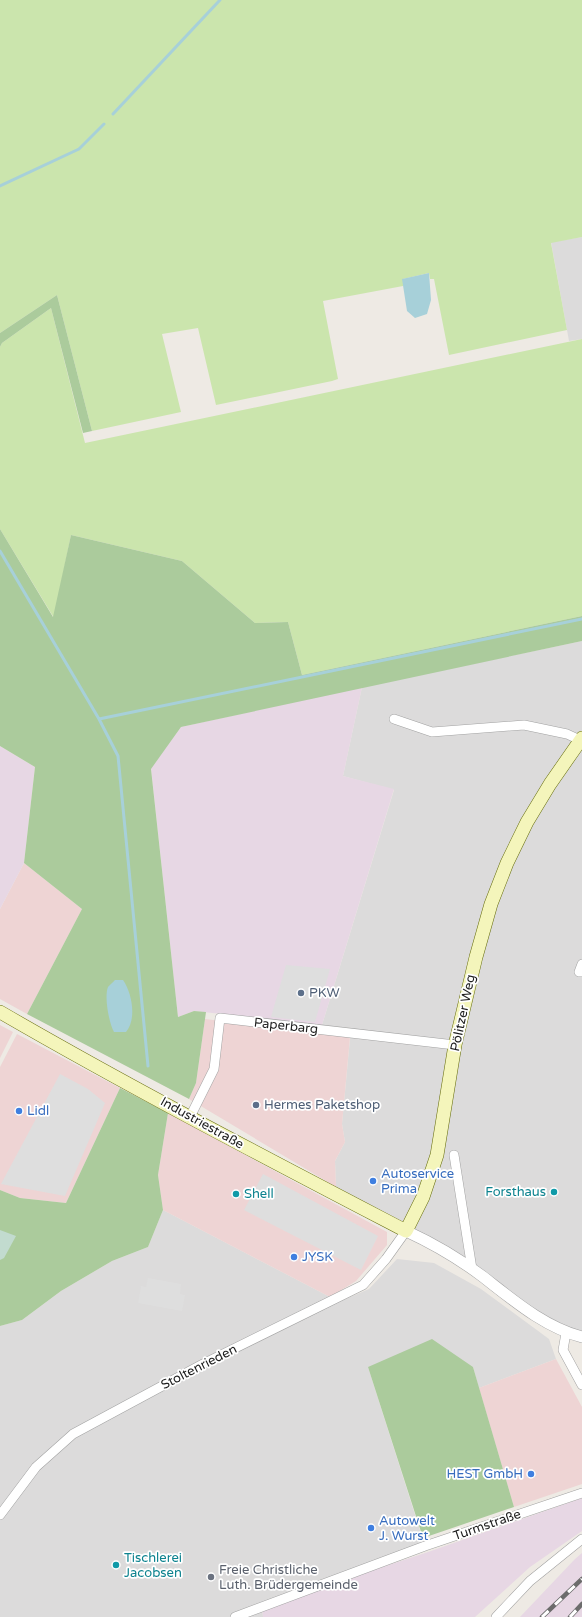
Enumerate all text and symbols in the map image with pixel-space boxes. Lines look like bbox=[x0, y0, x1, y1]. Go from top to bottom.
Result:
street label: Pölitzer Weg bbox=[447, 973, 479, 1053]
place label: PKW bbox=[309, 985, 340, 1001]
marker: PKW bbox=[296, 988, 306, 998]
street label: Paperbarg bbox=[253, 1015, 319, 1037]
street label: Industriestraße bbox=[157, 1093, 247, 1153]
place label: Hermes Paketshop bbox=[264, 1097, 380, 1113]
marker: Hermes Paketshop bbox=[251, 1100, 261, 1110]
place label: Lidl bbox=[27, 1103, 49, 1119]
marker: Lidl bbox=[14, 1106, 24, 1116]
place label: Autoservice Prima bbox=[381, 1166, 454, 1197]
marker: Autoservice Prima bbox=[368, 1176, 378, 1186]
place label: Forsthaus bbox=[485, 1184, 546, 1200]
place label: Shell bbox=[244, 1186, 274, 1202]
marker: Forsthaus bbox=[549, 1187, 559, 1197]
marker: Shell bbox=[231, 1189, 241, 1199]
place label: JYSK bbox=[302, 1249, 333, 1265]
marker: JYSK bbox=[289, 1252, 299, 1262]
street label: Stoltenrieden bbox=[158, 1341, 240, 1393]
place label: HEST GmbH bbox=[446, 1466, 523, 1482]
marker: HEST GmbH bbox=[526, 1469, 536, 1479]
street label: Turmstraße bbox=[451, 1506, 523, 1544]
place label: Autowelt J. Wurst bbox=[379, 1513, 435, 1544]
marker: Autowelt J. Wurst bbox=[366, 1523, 376, 1533]
place label: Tischlerei Jacobsen bbox=[124, 1550, 182, 1581]
marker: Tischlerei Jacobsen bbox=[111, 1560, 121, 1570]
place label: Freie Christliche Luth. Brüdergemeinde bbox=[219, 1562, 358, 1593]
marker: Freie Christliche Luth. Brüdergemeinde bbox=[206, 1572, 216, 1582]

